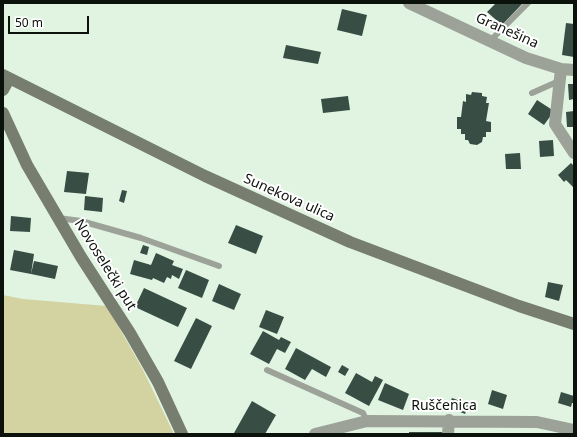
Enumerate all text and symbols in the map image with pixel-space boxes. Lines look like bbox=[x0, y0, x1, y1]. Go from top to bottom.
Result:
scale bar bbox=[10, 8, 91, 34]
street label: Granešina bbox=[473, 10, 541, 52]
text: 50 m bbox=[15, 14, 43, 31]
street label: Sunekova ulica bbox=[241, 170, 337, 226]
street label: Novoselečki put bbox=[70, 216, 140, 314]
street label: Ruščenica bbox=[411, 398, 477, 414]

